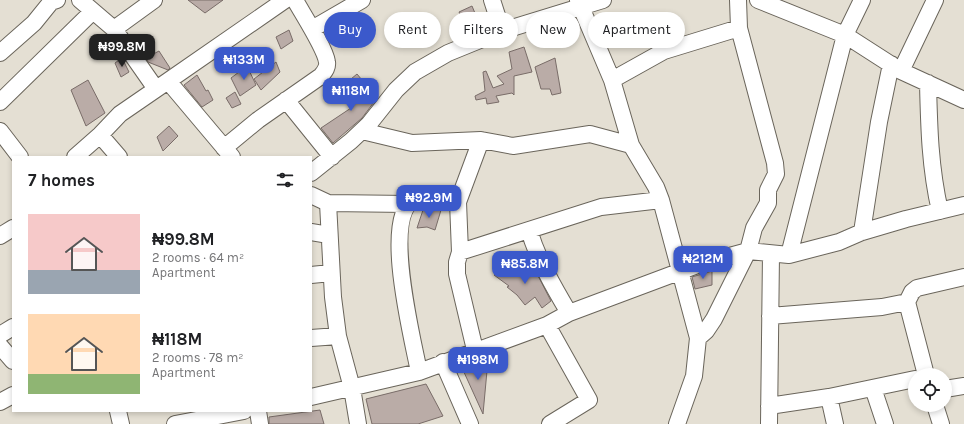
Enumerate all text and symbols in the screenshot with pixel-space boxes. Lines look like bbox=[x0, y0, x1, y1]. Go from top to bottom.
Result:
chip: Buy bbox=[324, 12, 376, 48]
chip: Rent bbox=[384, 12, 441, 48]
chip: Filters bbox=[449, 12, 518, 48]
chip: New bbox=[526, 12, 580, 48]
chip: Apartment bbox=[588, 12, 685, 48]
pin: ₦99.8M bbox=[89, 34, 155, 68]
text: ₦99.8M bbox=[98, 39, 146, 54]
pin: ₦133M bbox=[216, 47, 272, 81]
text: ₦133M bbox=[223, 52, 265, 67]
pin: ₦118M bbox=[323, 78, 379, 112]
text: ₦118M bbox=[332, 83, 370, 98]
icon: filters bbox=[274, 169, 296, 191]
text: 7 homes bbox=[28, 170, 95, 190]
pin: ₦92.9M bbox=[396, 185, 462, 219]
text: ₦92.9M bbox=[405, 190, 453, 205]
text: ₦99.8M bbox=[152, 229, 215, 249]
icon: home bbox=[60, 230, 108, 278]
pin: ₦212M bbox=[675, 246, 731, 280]
text: 2 rooms · 64 m² bbox=[152, 250, 244, 265]
pin: ₦85.8M bbox=[492, 251, 558, 285]
text: ₦212M bbox=[682, 251, 724, 266]
text: ₦85.8M bbox=[501, 256, 549, 271]
text: Apartment bbox=[152, 265, 215, 280]
text: ₦118M bbox=[152, 329, 202, 349]
icon: home bbox=[60, 330, 108, 378]
pin: ₦198M bbox=[450, 347, 506, 381]
text: 2 rooms · 78 m² bbox=[152, 350, 244, 365]
text: ₦198M bbox=[457, 352, 499, 367]
text: Apartment bbox=[152, 365, 215, 380]
map controls bbox=[908, 368, 952, 412]
button: locate bbox=[908, 368, 952, 412]

